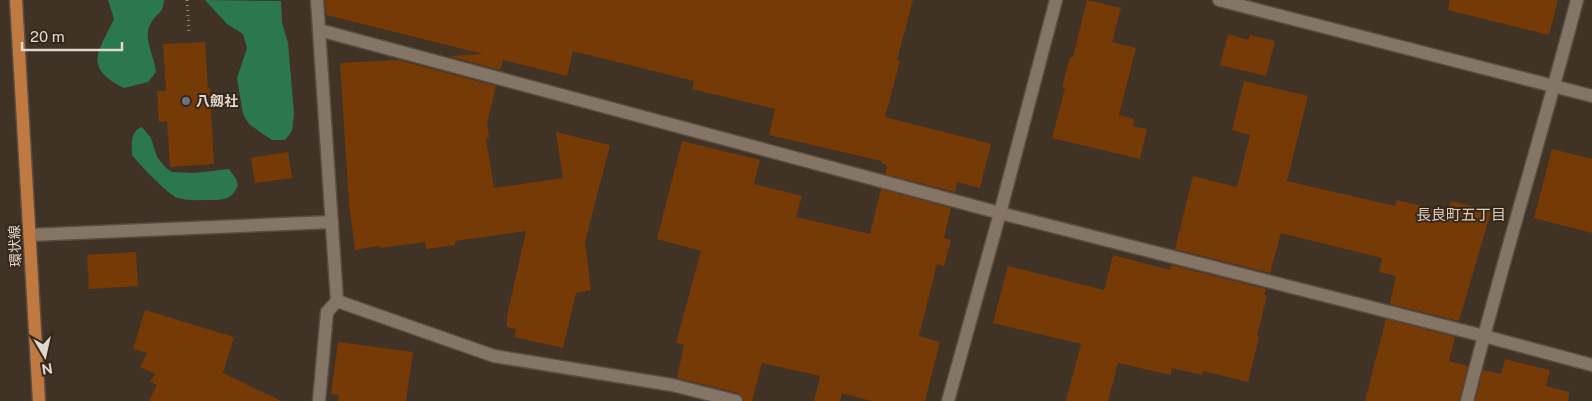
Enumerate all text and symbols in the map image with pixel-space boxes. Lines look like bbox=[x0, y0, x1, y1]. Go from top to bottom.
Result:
scale bar bbox=[22, 20, 122, 52]
text: 20 m bbox=[30, 28, 65, 45]
place label: 八劔社 bbox=[196, 93, 238, 109]
marker: 八劔社 bbox=[180, 95, 192, 107]
district label: 長良町五丁目 bbox=[1416, 206, 1506, 223]
street label: 環状線 bbox=[6, 225, 24, 267]
north arrow bbox=[20, 331, 70, 381]
text: N bbox=[40, 360, 54, 378]

